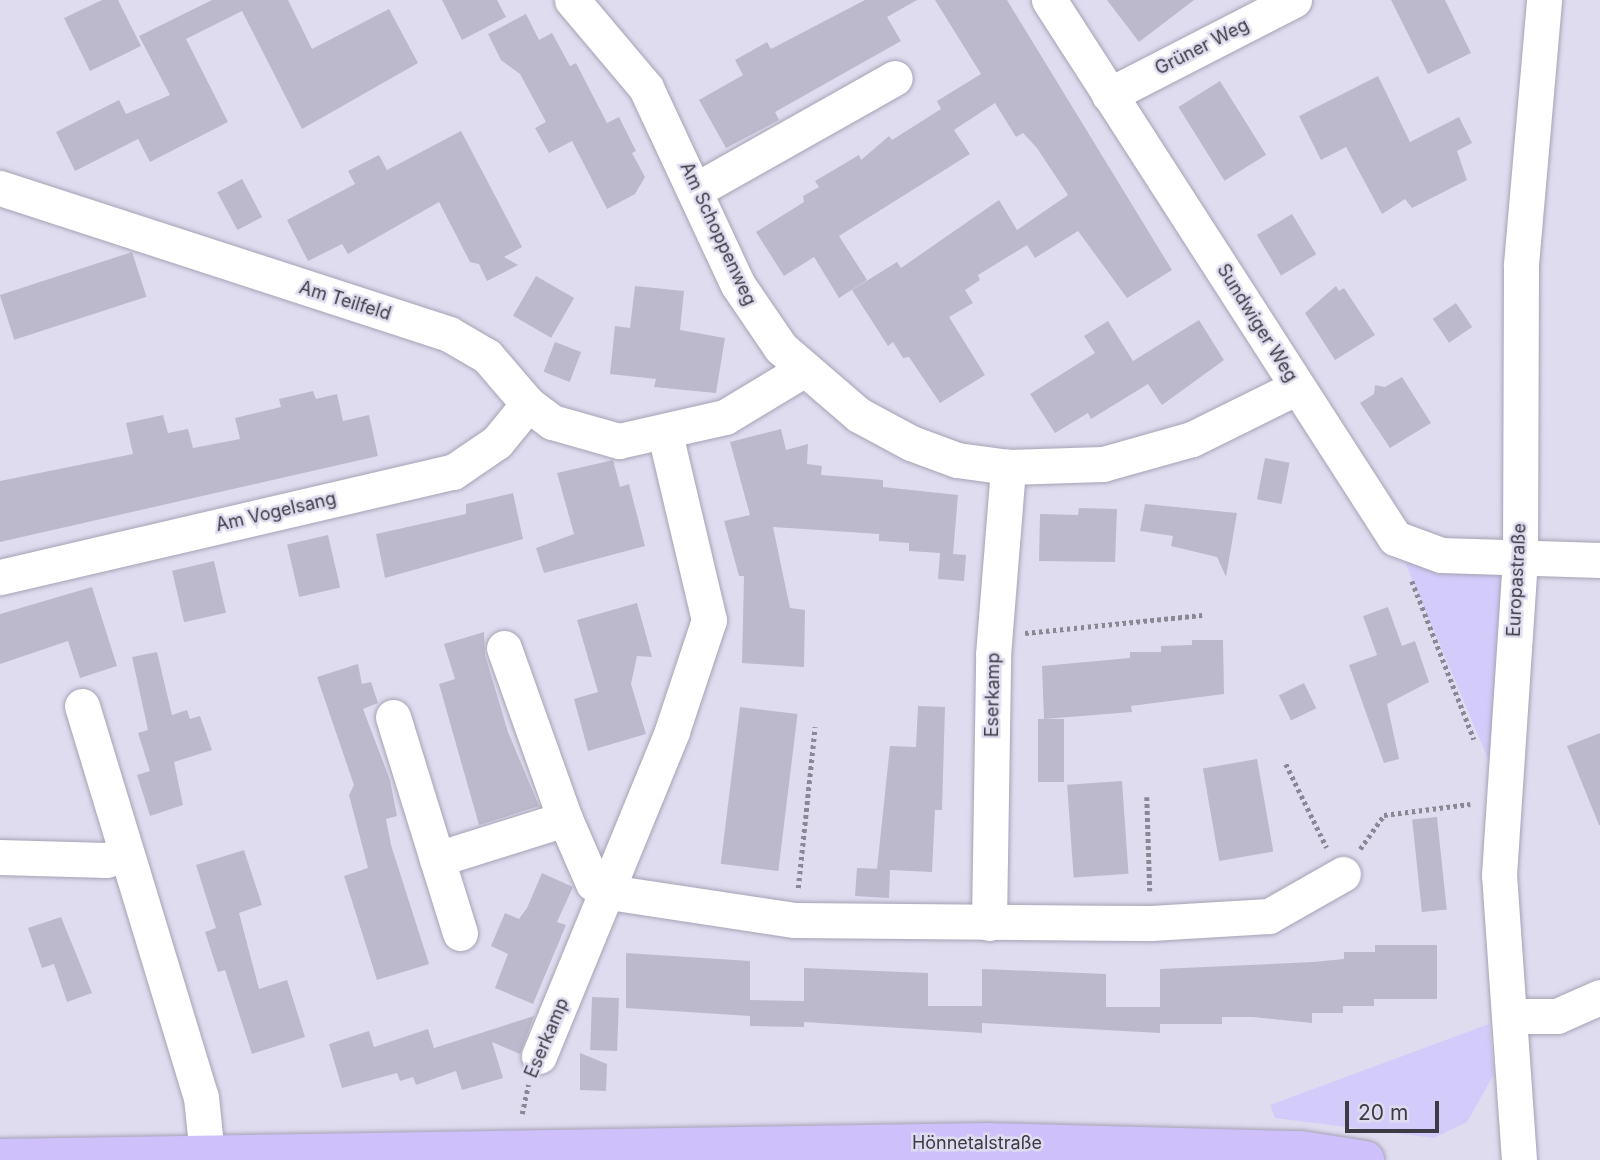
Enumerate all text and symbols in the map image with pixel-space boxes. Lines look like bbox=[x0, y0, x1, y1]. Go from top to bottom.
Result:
street label: Grüner Weg bbox=[1152, 14, 1252, 80]
street label: Am Schoppenweg bbox=[675, 159, 761, 309]
street label: Sundwiger Weg bbox=[1212, 260, 1302, 386]
street label: Am Teilfeld bbox=[297, 277, 393, 325]
street label: Am Vogelsang bbox=[214, 488, 338, 536]
street label: Europastraße bbox=[1503, 523, 1531, 637]
street label: Eserkamp bbox=[981, 652, 1005, 738]
street label: Eserkamp bbox=[521, 995, 573, 1081]
scale bar bbox=[1348, 1086, 1442, 1130]
text: 20 m bbox=[1358, 1100, 1408, 1125]
street label: Hönnetalstraße bbox=[912, 1132, 1042, 1154]

